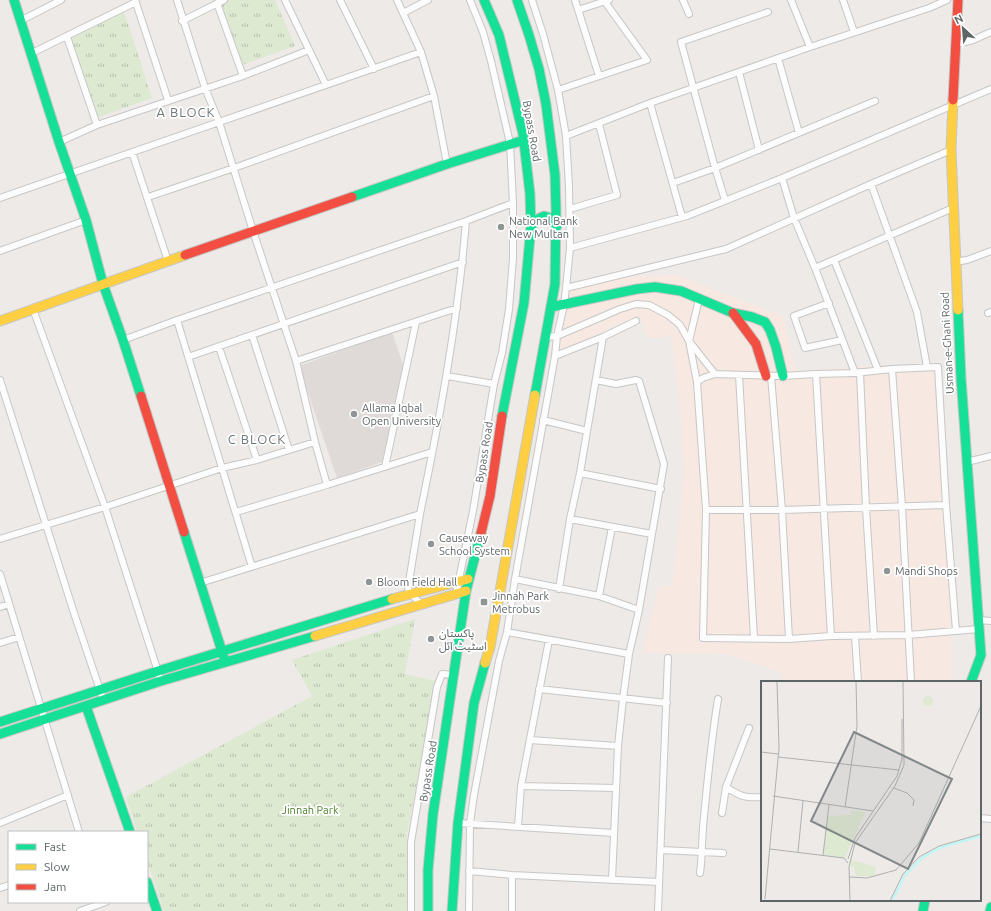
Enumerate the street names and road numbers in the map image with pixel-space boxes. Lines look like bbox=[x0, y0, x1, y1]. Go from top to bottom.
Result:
street label: Bypass Road bbox=[521, 100, 543, 162]
street label: Usman-e-Ghani Road bbox=[938, 292, 956, 394]
street label: Bypass Road bbox=[473, 421, 495, 483]
street label: Bypass Road bbox=[417, 740, 439, 802]

